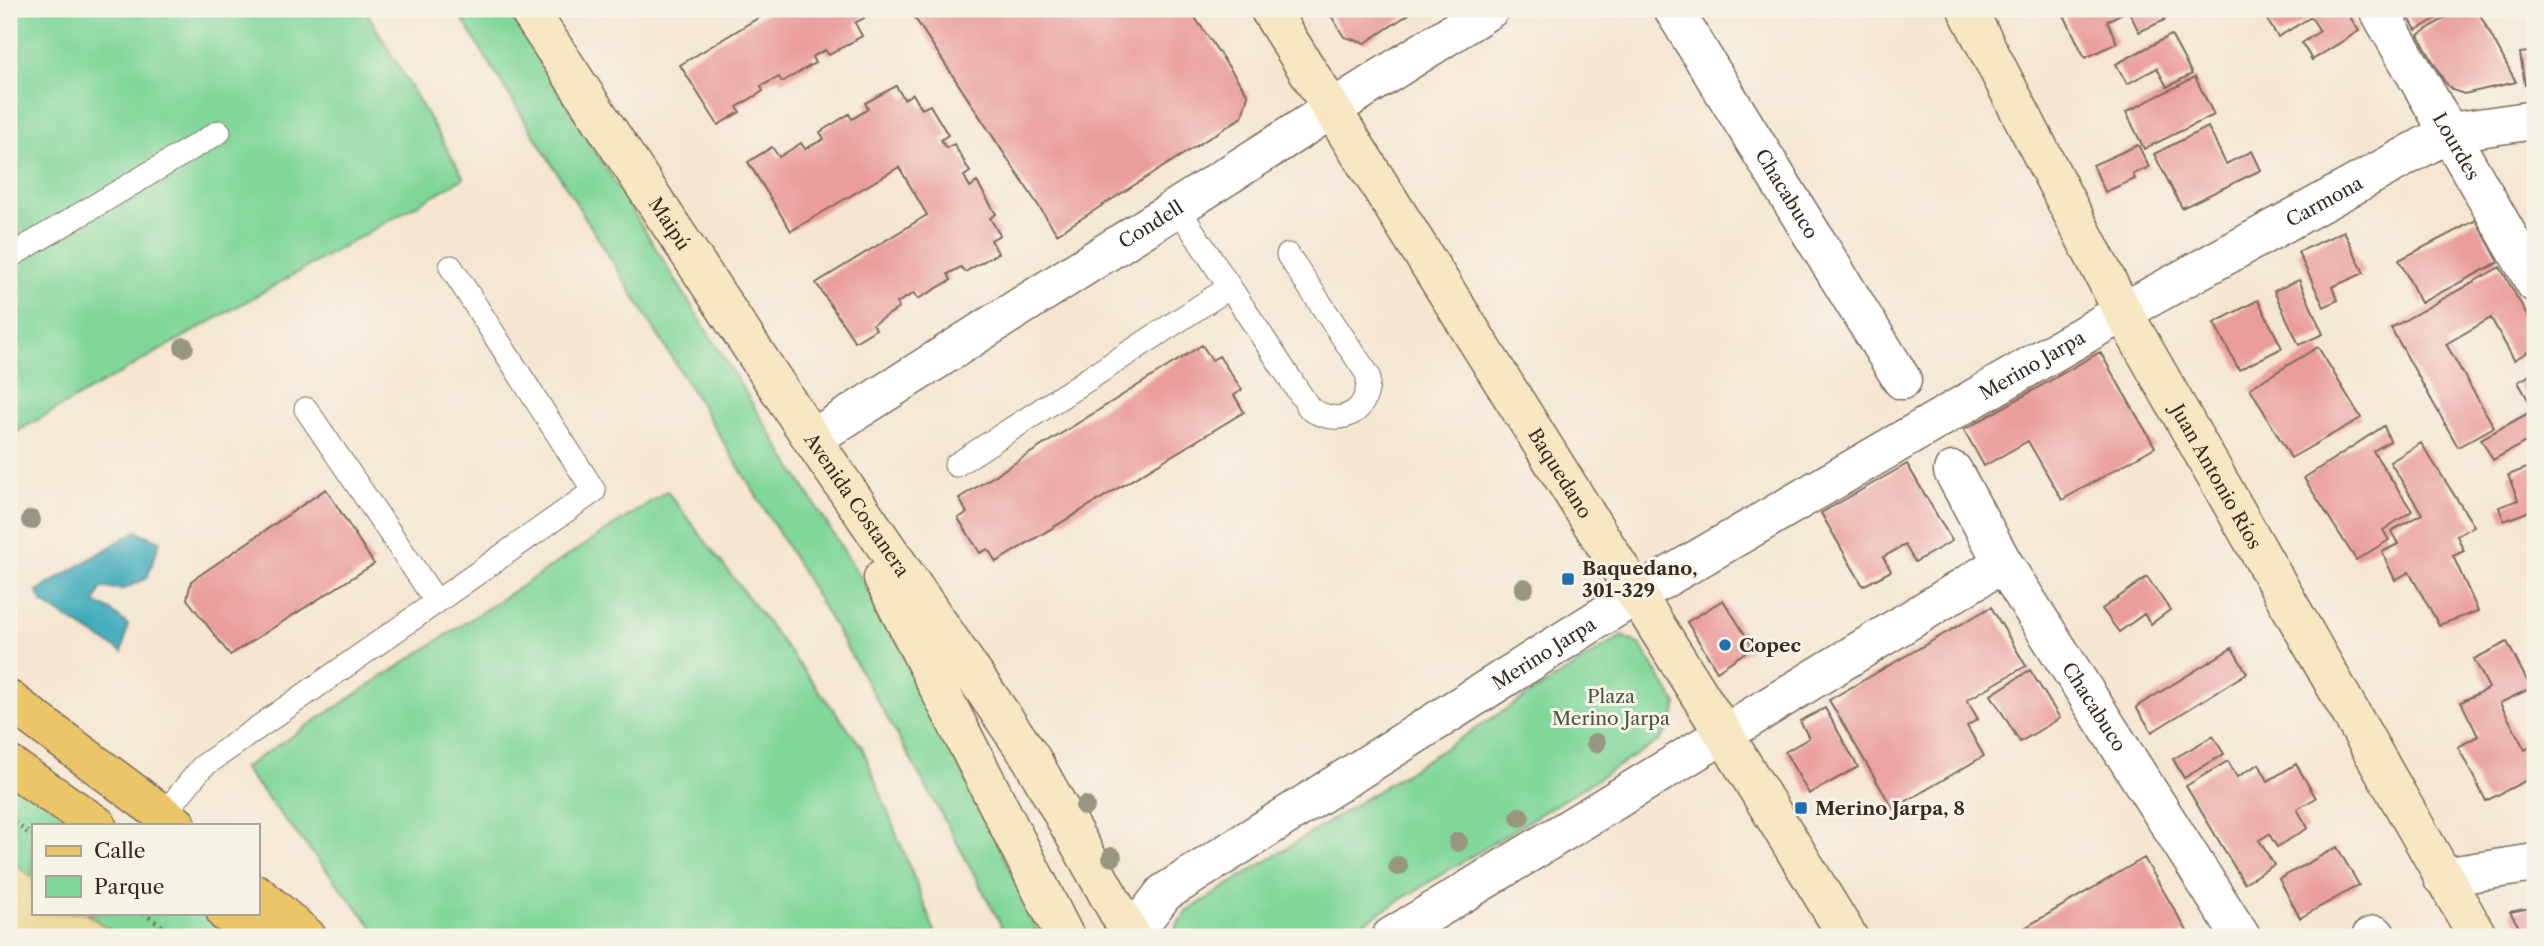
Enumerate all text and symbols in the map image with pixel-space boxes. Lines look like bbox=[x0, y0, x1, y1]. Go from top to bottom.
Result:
street label: Lourdes bbox=[2428, 108, 2485, 184]
street label: Chacabuco bbox=[1751, 144, 1823, 243]
street label: Carmona bbox=[2282, 171, 2367, 232]
street label: Maipú bbox=[644, 193, 696, 254]
street label: Condell bbox=[1114, 195, 1187, 253]
street label: Merino Jarpa bbox=[1975, 325, 2089, 405]
street label: Juan Antonio Ríos bbox=[2165, 397, 2267, 553]
street label: Baquedano bbox=[1523, 424, 1597, 523]
street label: Avenida Costanera bbox=[799, 428, 914, 581]
place label: Baquedano, 301-329 bbox=[1582, 557, 1698, 602]
marker: Baquedano, 301-329 bbox=[1560, 571, 1576, 587]
street label: Merino Jarpa bbox=[1488, 612, 1600, 694]
place label: Copec bbox=[1739, 634, 1801, 657]
marker: Copec bbox=[1717, 637, 1733, 653]
street label: Chacabuco bbox=[2057, 658, 2131, 756]
park label: Plaza Merino Jarpa bbox=[1552, 685, 1670, 730]
place label: Merino Jarpa, 8 bbox=[1815, 797, 1965, 820]
marker: Merino Jarpa, 8 bbox=[1793, 800, 1809, 816]
legend bbox=[32, 824, 259, 914]
text: Calle bbox=[94, 838, 146, 863]
text: Parque bbox=[94, 874, 165, 899]

